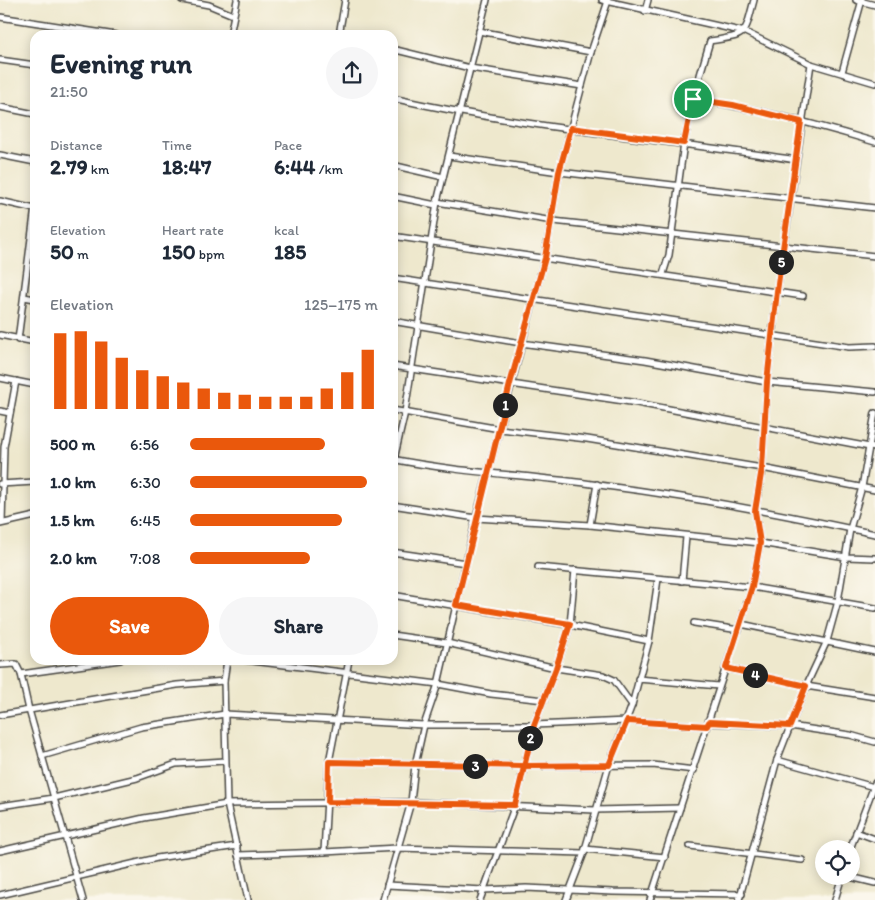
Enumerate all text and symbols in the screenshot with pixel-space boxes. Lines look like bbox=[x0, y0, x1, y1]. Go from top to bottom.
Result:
text: Evening run bbox=[50, 46, 192, 80]
button: share bbox=[326, 47, 378, 99]
pin bbox=[672, 78, 714, 120]
text: 21:50 bbox=[50, 82, 88, 101]
icon: arrive bbox=[679, 85, 707, 113]
text: Distance bbox=[50, 137, 102, 154]
text: Time bbox=[162, 137, 192, 154]
text: Pace bbox=[274, 137, 302, 154]
text: 2.79 bbox=[50, 154, 88, 179]
text: 18:47 bbox=[162, 154, 211, 179]
text: 6:44 bbox=[274, 154, 316, 179]
text: km bbox=[88, 161, 109, 178]
text: /km bbox=[316, 161, 343, 178]
text: Elevation bbox=[50, 222, 106, 239]
text: Heart rate bbox=[162, 222, 224, 239]
text: kcal bbox=[274, 222, 299, 239]
text: 50 bbox=[50, 239, 74, 264]
text: 150 bbox=[162, 239, 196, 264]
text: 185 bbox=[274, 239, 306, 264]
text: m bbox=[74, 246, 89, 263]
text: bpm bbox=[196, 246, 225, 263]
pin: 5 bbox=[768, 250, 794, 274]
text: 5 bbox=[778, 254, 785, 271]
text: Elevation bbox=[50, 295, 114, 314]
text: 125–175 m bbox=[304, 295, 378, 314]
pin: 1 bbox=[492, 392, 518, 418]
text: 1 bbox=[502, 397, 509, 414]
text: 500 m bbox=[50, 435, 95, 454]
text: 6:56 bbox=[130, 435, 159, 454]
text: 1.0 km bbox=[50, 473, 96, 492]
text: 6:30 bbox=[130, 473, 161, 492]
text: 1.5 km bbox=[50, 511, 95, 530]
text: 6:45 bbox=[130, 511, 160, 530]
text: 2.0 km bbox=[50, 549, 97, 568]
text: 7:08 bbox=[130, 549, 160, 568]
button: Save bbox=[50, 597, 209, 655]
button: Share bbox=[219, 597, 378, 655]
pin: 4 bbox=[742, 662, 768, 688]
text: 4 bbox=[751, 667, 760, 684]
pin: 2 bbox=[518, 726, 542, 750]
text: 2 bbox=[527, 730, 534, 747]
pin: 3 bbox=[462, 754, 488, 778]
text: 3 bbox=[472, 758, 479, 775]
map controls bbox=[815, 840, 860, 885]
button: locate bbox=[815, 840, 860, 885]

